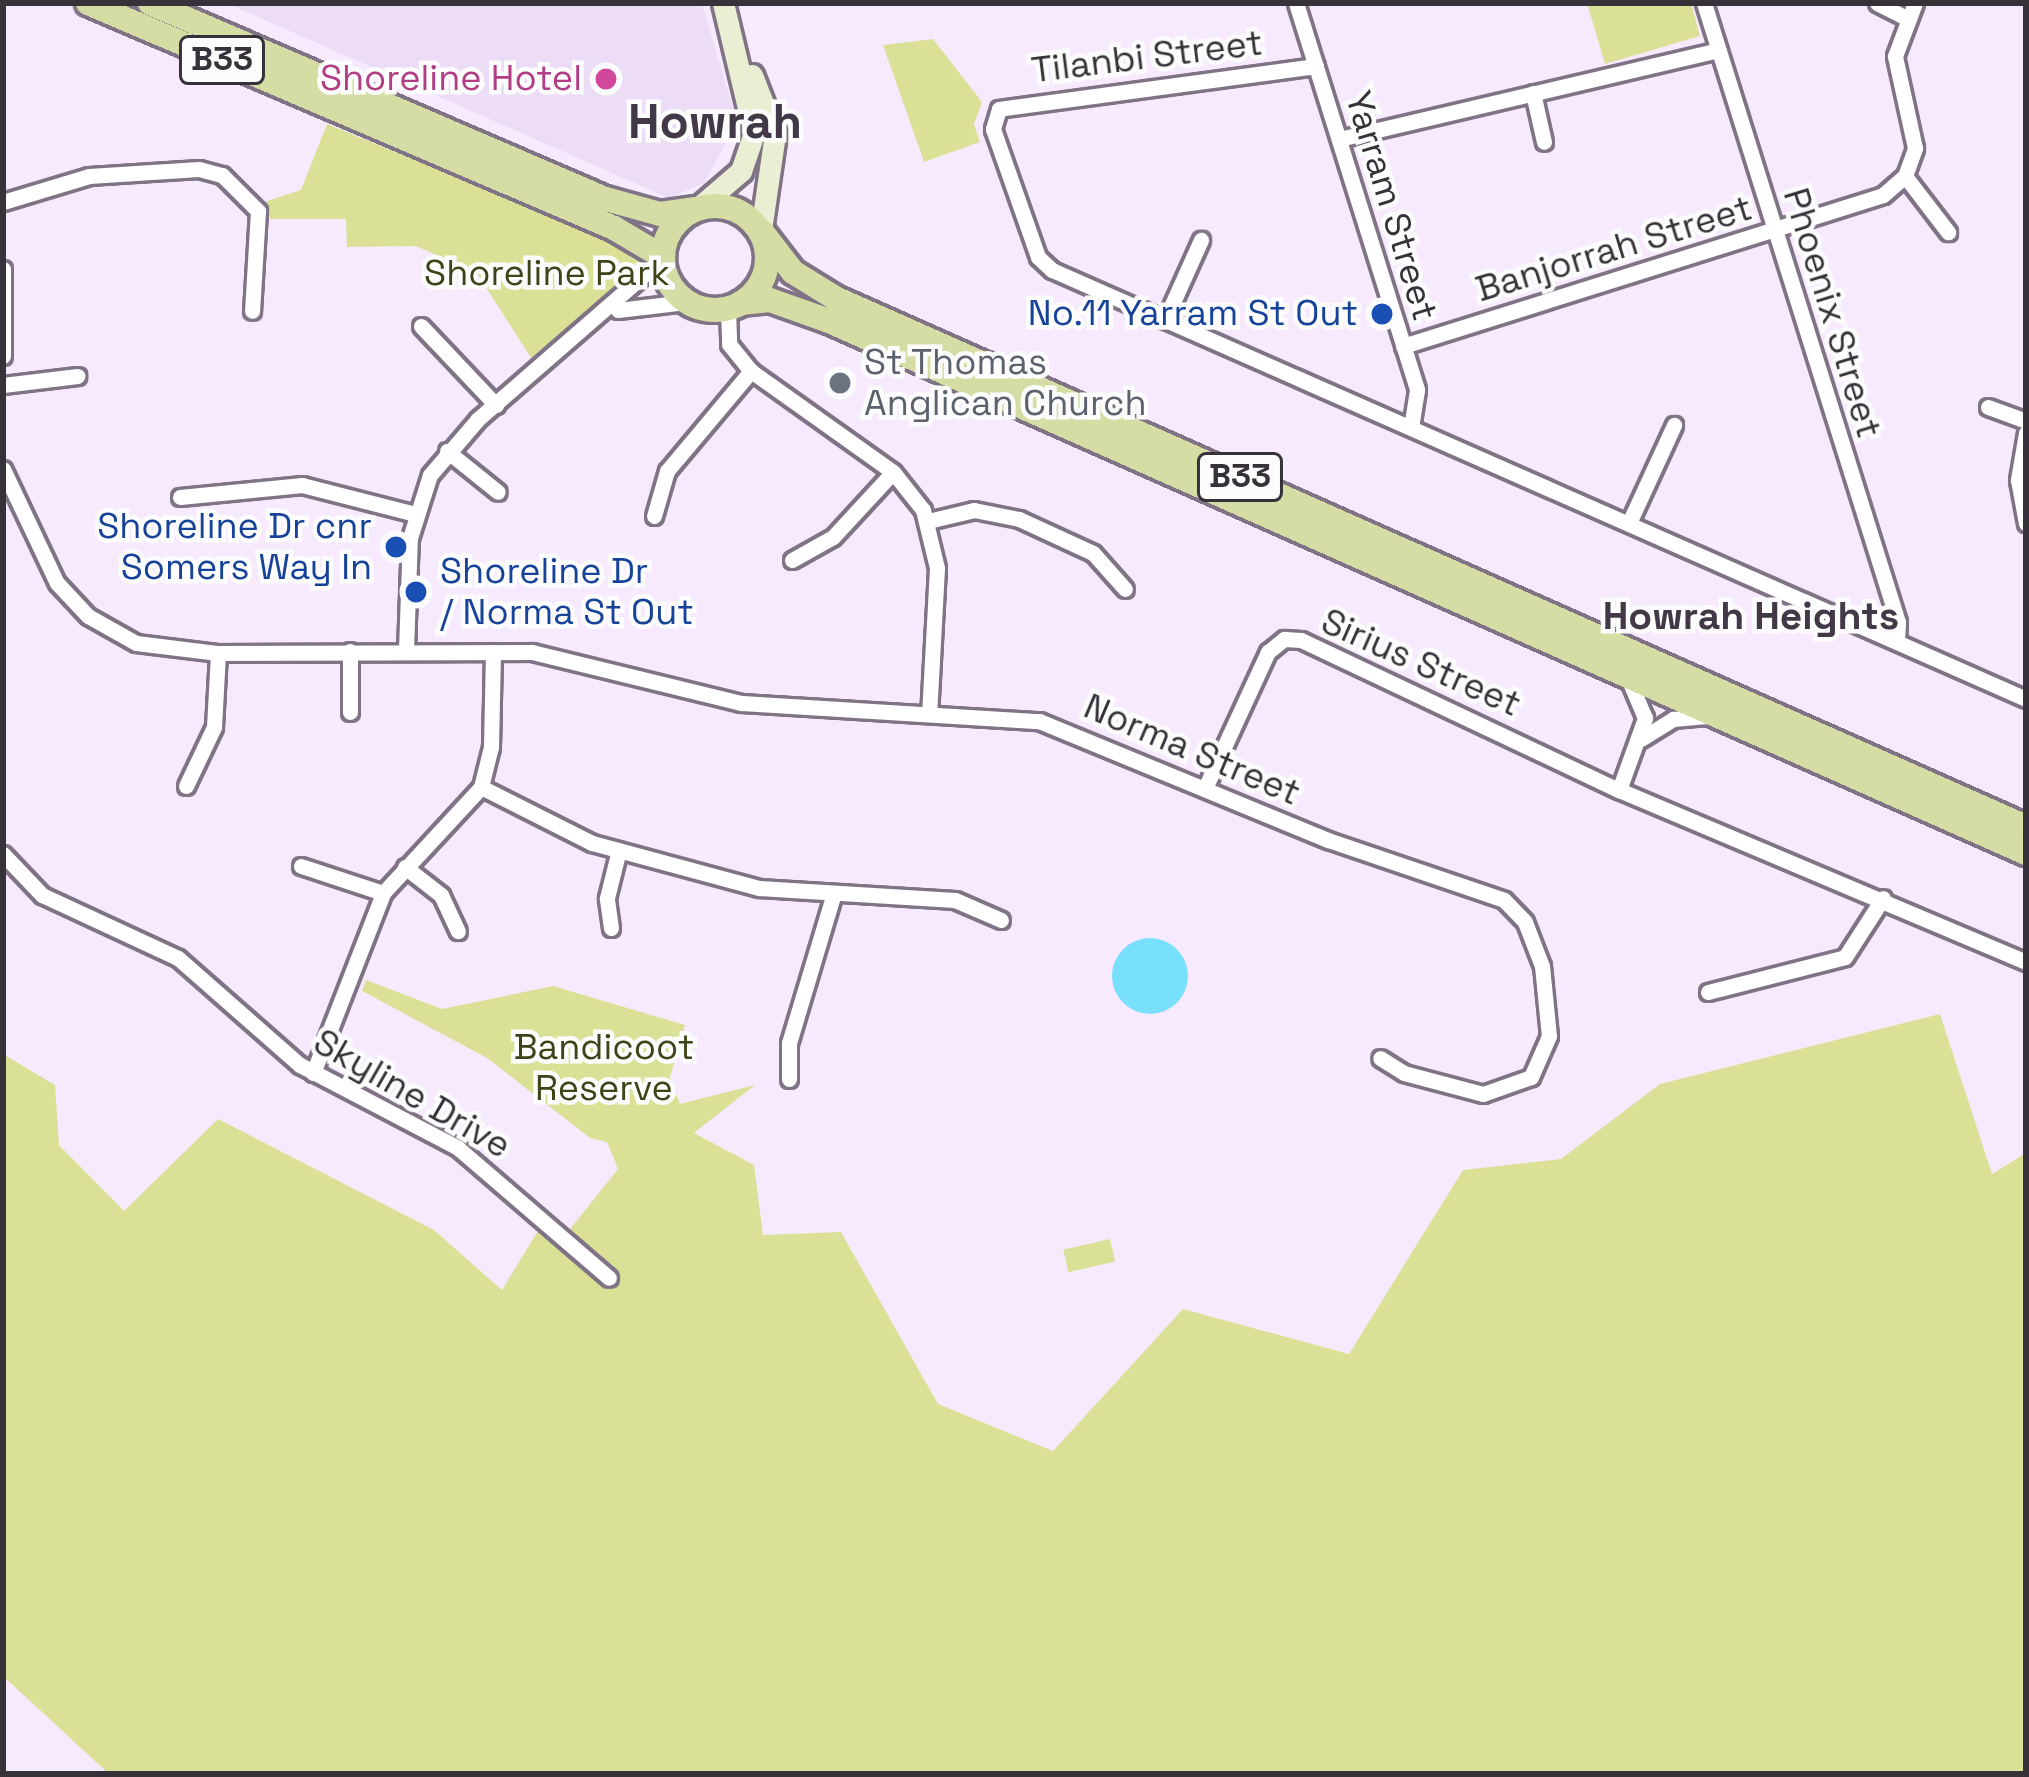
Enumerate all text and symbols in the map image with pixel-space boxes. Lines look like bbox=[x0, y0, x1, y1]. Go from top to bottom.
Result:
street label: Tilanbi Street bbox=[1029, 21, 1265, 93]
road number: B33 bbox=[177, 33, 267, 87]
place label: Shoreline Hotel bbox=[320, 57, 582, 101]
marker: Shoreline Hotel bbox=[593, 66, 619, 92]
street label: Yarram Street bbox=[1336, 86, 1446, 326]
district label: Howrah bbox=[628, 93, 802, 151]
street label: Phoenix Street bbox=[1774, 183, 1890, 443]
street label: Banjorrah Street bbox=[1471, 186, 1757, 312]
park label: Shoreline Park bbox=[424, 252, 670, 296]
place label: No.11 Yarram St Out bbox=[1027, 292, 1358, 336]
marker: No.11 Yarram St Out bbox=[1369, 301, 1395, 327]
place label: St Thomas Anglican Church bbox=[864, 340, 1146, 425]
marker: St Thomas Anglican Church bbox=[827, 370, 853, 396]
road number: B33 bbox=[1195, 450, 1285, 504]
place label: Shoreline Dr cnr Somers Way In bbox=[97, 504, 372, 589]
marker: Shoreline Dr cnr Somers Way In bbox=[383, 534, 409, 560]
place label: Shoreline Dr / Norma St Out bbox=[440, 549, 694, 634]
marker: Shoreline Dr / Norma St Out bbox=[403, 579, 429, 605]
district label: Howrah Heights bbox=[1603, 593, 1899, 639]
street label: Sirius Street bbox=[1315, 600, 1527, 726]
street label: Norma Street bbox=[1077, 685, 1307, 815]
street label: Skyline Drive bbox=[306, 1020, 518, 1168]
park label: Bandicoot Reserve bbox=[514, 1025, 694, 1110]

